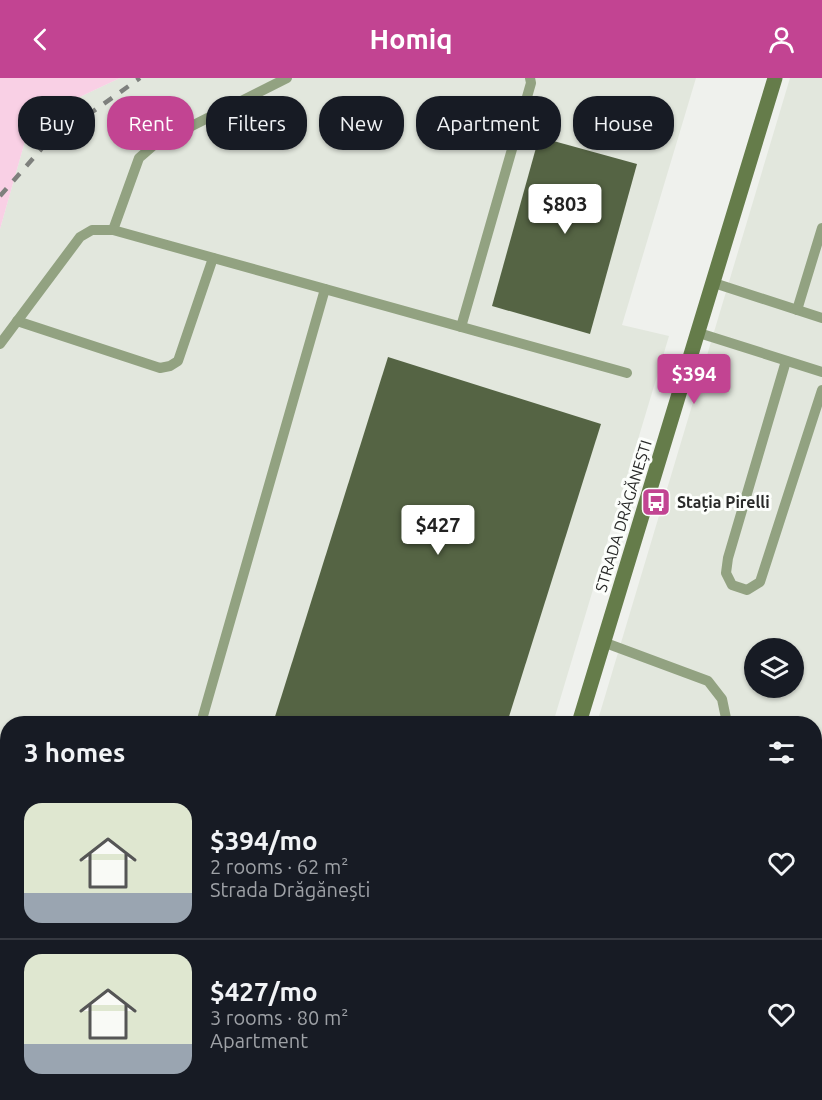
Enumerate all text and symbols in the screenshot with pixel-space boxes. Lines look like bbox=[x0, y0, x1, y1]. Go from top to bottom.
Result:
icon: back bbox=[24, 23, 57, 56]
icon: person bbox=[765, 23, 798, 56]
text: Homiq bbox=[370, 24, 452, 54]
chip: Buy bbox=[18, 96, 95, 150]
chip: Rent bbox=[107, 96, 194, 150]
chip: Filters bbox=[206, 96, 307, 150]
chip: New bbox=[319, 96, 404, 150]
chip: Apartment bbox=[416, 96, 561, 150]
chip: House bbox=[573, 96, 674, 150]
pin: $803 bbox=[529, 184, 601, 235]
text: $803 bbox=[542, 192, 588, 215]
pin: $394 bbox=[658, 354, 730, 405]
text: $394 bbox=[671, 362, 717, 385]
street label: STRADA DRĂGĂNEȘTI bbox=[590, 438, 655, 594]
bus stop icon: Stația Pirelli bbox=[640, 486, 672, 518]
place label: Stația Pirelli bbox=[677, 493, 770, 512]
pin: $427 bbox=[402, 505, 474, 556]
text: $427 bbox=[415, 513, 461, 536]
map controls bbox=[744, 638, 804, 698]
button: layers bbox=[744, 638, 804, 698]
icon: filters bbox=[765, 736, 798, 769]
text: 3 homes bbox=[24, 738, 125, 767]
text: $394/mo bbox=[210, 826, 318, 855]
icon: home bbox=[72, 827, 144, 899]
icon: heart bbox=[765, 847, 798, 880]
text: 2 rooms · 62 m² bbox=[210, 855, 348, 878]
text: Strada Drăgănești bbox=[210, 878, 370, 901]
text: $427/mo bbox=[210, 977, 318, 1006]
icon: home bbox=[72, 978, 144, 1050]
icon: heart bbox=[765, 998, 798, 1031]
text: 3 rooms · 80 m² bbox=[210, 1006, 348, 1029]
text: Apartment bbox=[210, 1029, 308, 1052]

